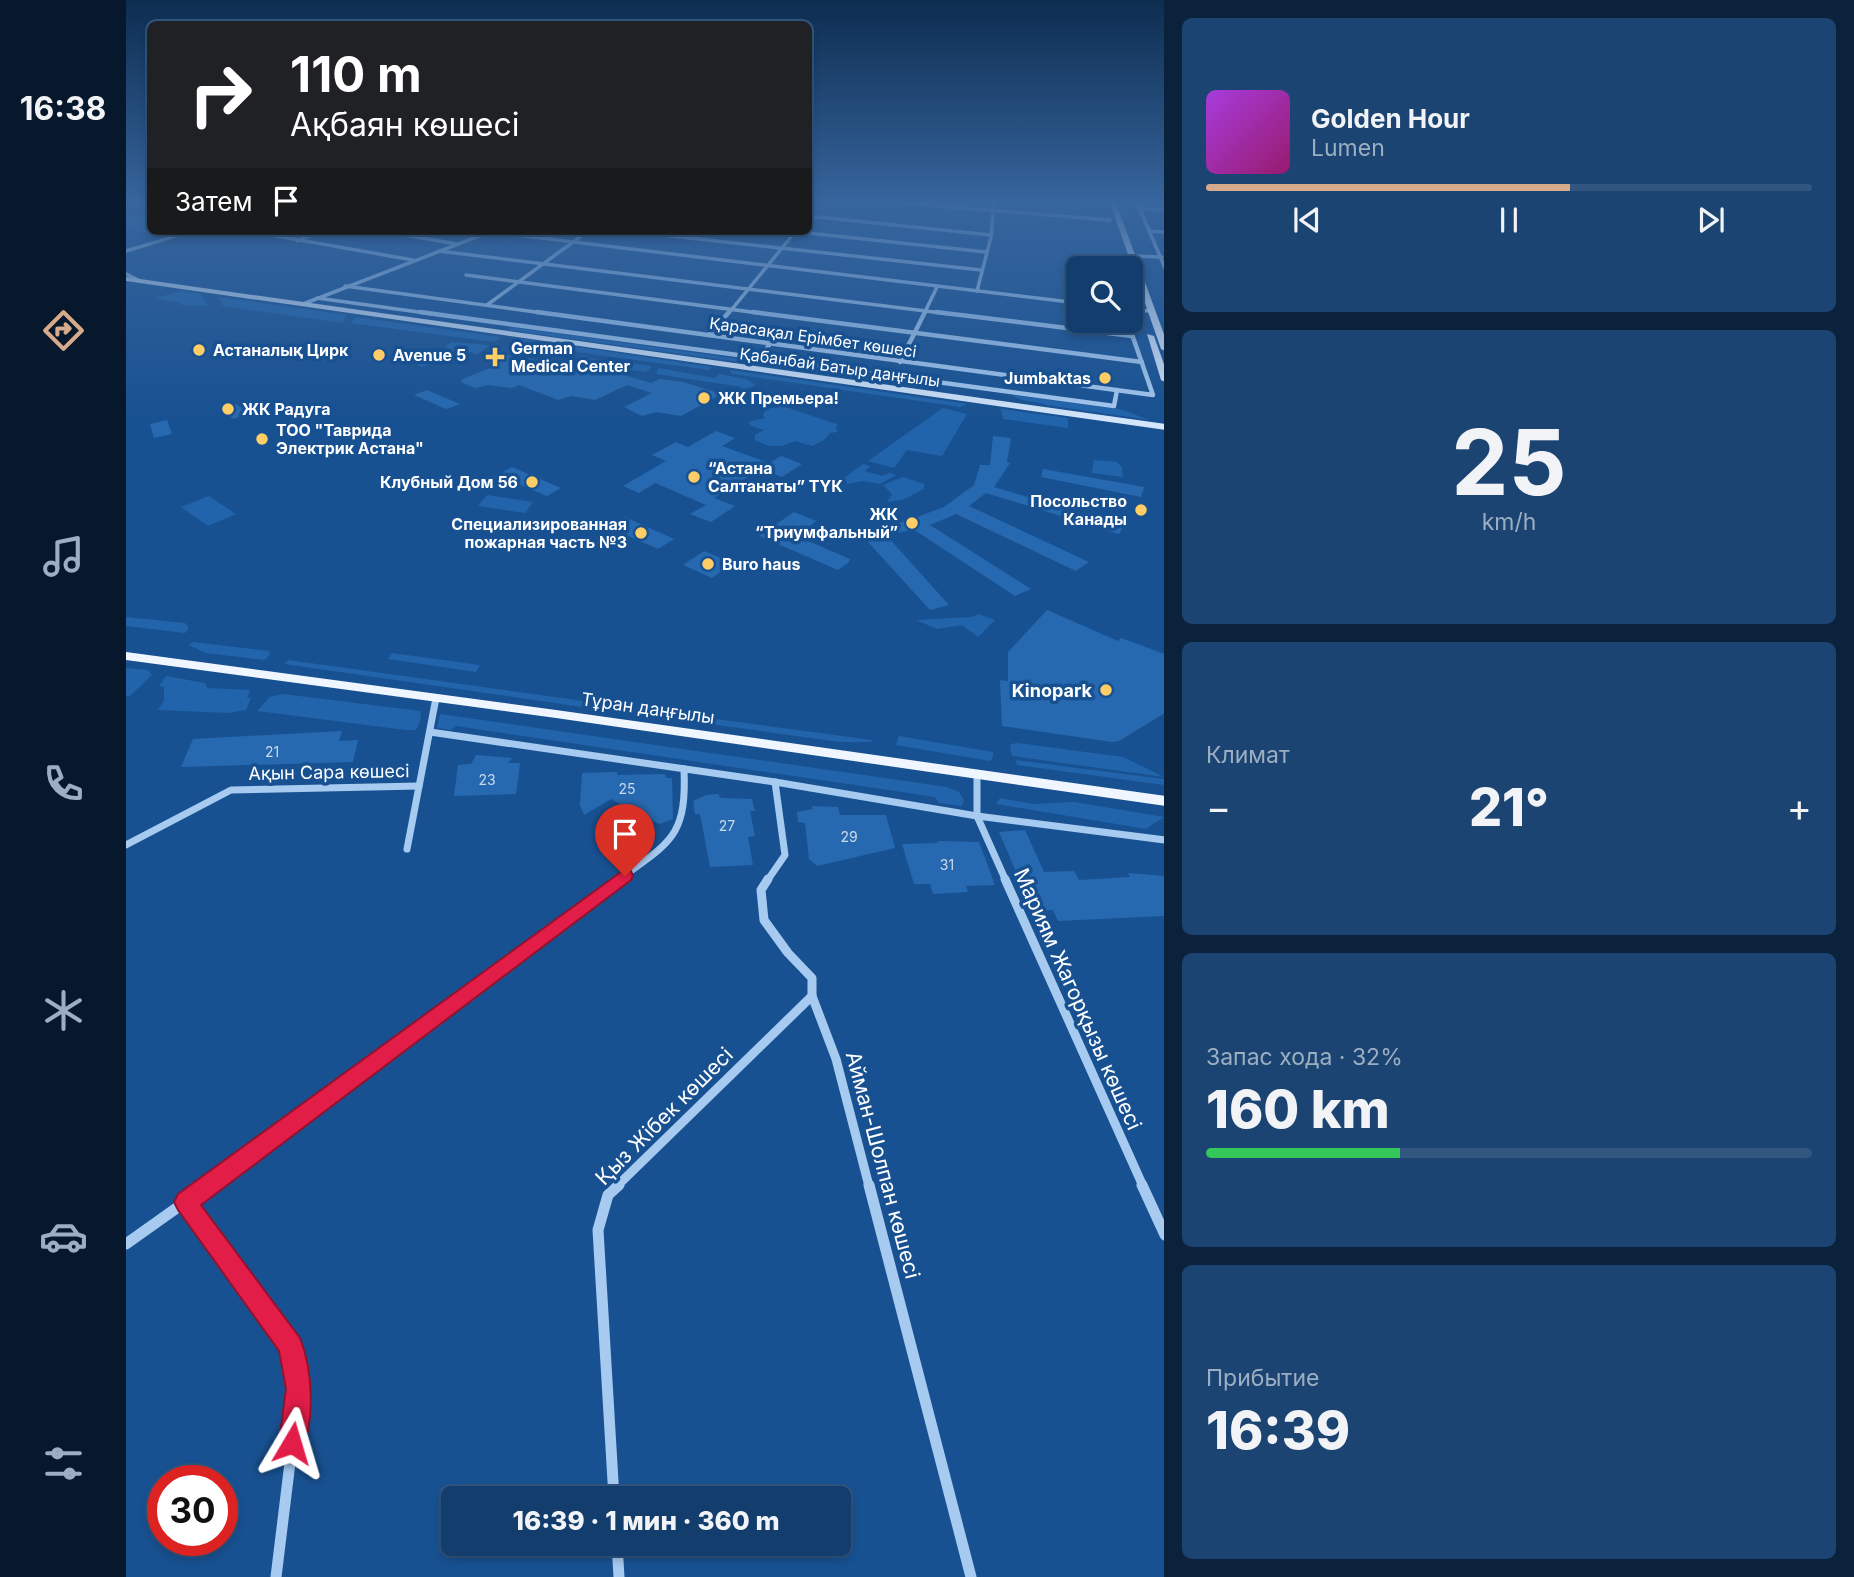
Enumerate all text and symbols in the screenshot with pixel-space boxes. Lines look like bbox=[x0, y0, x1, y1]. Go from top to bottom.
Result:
text: 110 m bbox=[290, 45, 422, 104]
icon: right bbox=[175, 49, 266, 140]
text: 16:38 bbox=[20, 89, 106, 128]
text: Golden Hour bbox=[1311, 103, 1470, 134]
text: Ақбаян көшесі bbox=[290, 105, 519, 144]
text: Lumen bbox=[1311, 134, 1385, 162]
icon: arrive bbox=[267, 182, 305, 220]
text: Затем bbox=[175, 186, 253, 217]
icon: previous bbox=[1288, 201, 1326, 239]
icon: pause bbox=[1490, 201, 1528, 239]
icon: next bbox=[1692, 201, 1730, 239]
map controls bbox=[1066, 256, 1143, 333]
button: search bbox=[1066, 256, 1143, 333]
icon: directions bbox=[39, 306, 88, 355]
street label: Қарасақал Ерімбет көшесі bbox=[708, 313, 918, 361]
place label: German Medical Center bbox=[511, 338, 630, 376]
place label: Астаналық Цирк bbox=[213, 340, 349, 360]
marker: Астаналық Цирк bbox=[191, 342, 207, 358]
street label: Қабанбай Батыр даңғылы bbox=[739, 343, 941, 391]
place label: Avenue 5 bbox=[393, 345, 466, 365]
marker: Avenue 5 bbox=[371, 347, 387, 363]
marker: German Medical Center bbox=[485, 347, 505, 367]
place label: Jumbaktas bbox=[1004, 368, 1091, 388]
marker: Jumbaktas bbox=[1097, 370, 1113, 386]
place label: ЖК Премьера! bbox=[718, 388, 839, 408]
marker: ЖК Премьера! bbox=[696, 390, 712, 406]
place label: ЖК Радуга bbox=[242, 399, 330, 419]
marker: ЖК Радуга bbox=[220, 401, 236, 417]
text: 25 bbox=[1451, 407, 1567, 517]
place label: ТОО "Таврида Электрик Астана" bbox=[276, 420, 424, 458]
marker: ТОО "Таврида Электрик Астана" bbox=[254, 431, 270, 447]
place label: “Астана Салтанаты” ТҮК bbox=[708, 458, 843, 496]
marker: “Астана Салтанаты” ТҮК bbox=[686, 469, 702, 485]
place label: Клубный Дом 56 bbox=[380, 472, 518, 492]
marker: Клубный Дом 56 bbox=[524, 474, 540, 490]
place label: Посольство Канады bbox=[1030, 491, 1127, 529]
marker: Посольство Канады bbox=[1133, 502, 1149, 518]
place label: ЖК “Триумфальный” bbox=[755, 504, 898, 542]
text: km/h bbox=[1482, 508, 1536, 536]
place label: Специализированная пожарная часть №3 bbox=[451, 514, 627, 552]
marker: ЖК “Триумфальный” bbox=[904, 515, 920, 531]
marker: Специализированная пожарная часть №3 bbox=[633, 525, 649, 541]
icon: music bbox=[39, 532, 88, 581]
place label: Buro haus bbox=[722, 554, 800, 574]
marker: Buro haus bbox=[700, 556, 716, 572]
place label: Kinopark bbox=[1012, 680, 1093, 701]
marker: Kinopark bbox=[1098, 682, 1114, 698]
street label: Тұран даңғылы bbox=[580, 688, 716, 728]
text: Климат bbox=[1206, 741, 1290, 769]
house number: 21 bbox=[265, 743, 279, 760]
icon: phone bbox=[39, 759, 88, 808]
street label: Ақын Сара көшесі bbox=[248, 760, 410, 784]
house number: 23 bbox=[478, 771, 496, 788]
text: 21° bbox=[1469, 776, 1549, 839]
house number: 25 bbox=[618, 780, 636, 797]
text: − bbox=[1206, 784, 1231, 830]
text: + bbox=[1787, 784, 1812, 830]
pin bbox=[595, 804, 655, 876]
icon: arrive bbox=[606, 815, 644, 853]
house number: 27 bbox=[719, 817, 735, 834]
house number: 29 bbox=[840, 828, 858, 845]
house number: 31 bbox=[940, 856, 954, 873]
street label: Мариям Жагорқызы көшесі bbox=[1009, 864, 1147, 1134]
icon: climate bbox=[39, 986, 88, 1035]
street label: Қыз Жібек көшесі bbox=[590, 1042, 738, 1190]
text: Запас хода · 32% bbox=[1206, 1043, 1403, 1071]
street label: Айман-Шолпан көшесі bbox=[841, 1049, 925, 1281]
text: 160 km bbox=[1206, 1078, 1390, 1141]
icon: car bbox=[39, 1212, 88, 1261]
text: Прибытие bbox=[1206, 1364, 1319, 1392]
text: 16:39 bbox=[1206, 1399, 1350, 1462]
position arrow bbox=[255, 1406, 329, 1480]
icon: filters bbox=[39, 1439, 88, 1488]
speed limit sign: 30 bbox=[147, 1465, 238, 1556]
text: 16:39 · 1 мин · 360 m bbox=[512, 1505, 780, 1536]

